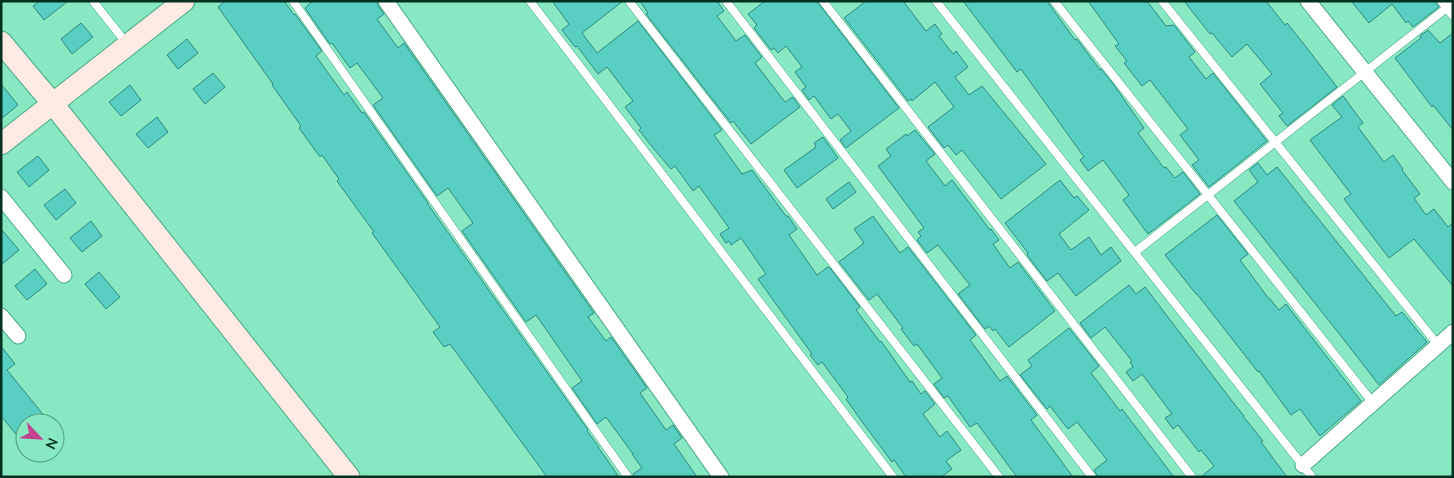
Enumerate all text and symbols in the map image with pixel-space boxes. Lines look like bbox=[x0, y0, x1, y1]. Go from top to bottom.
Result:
north arrow bbox=[15, 413, 65, 463]
text: N bbox=[41, 435, 62, 452]

